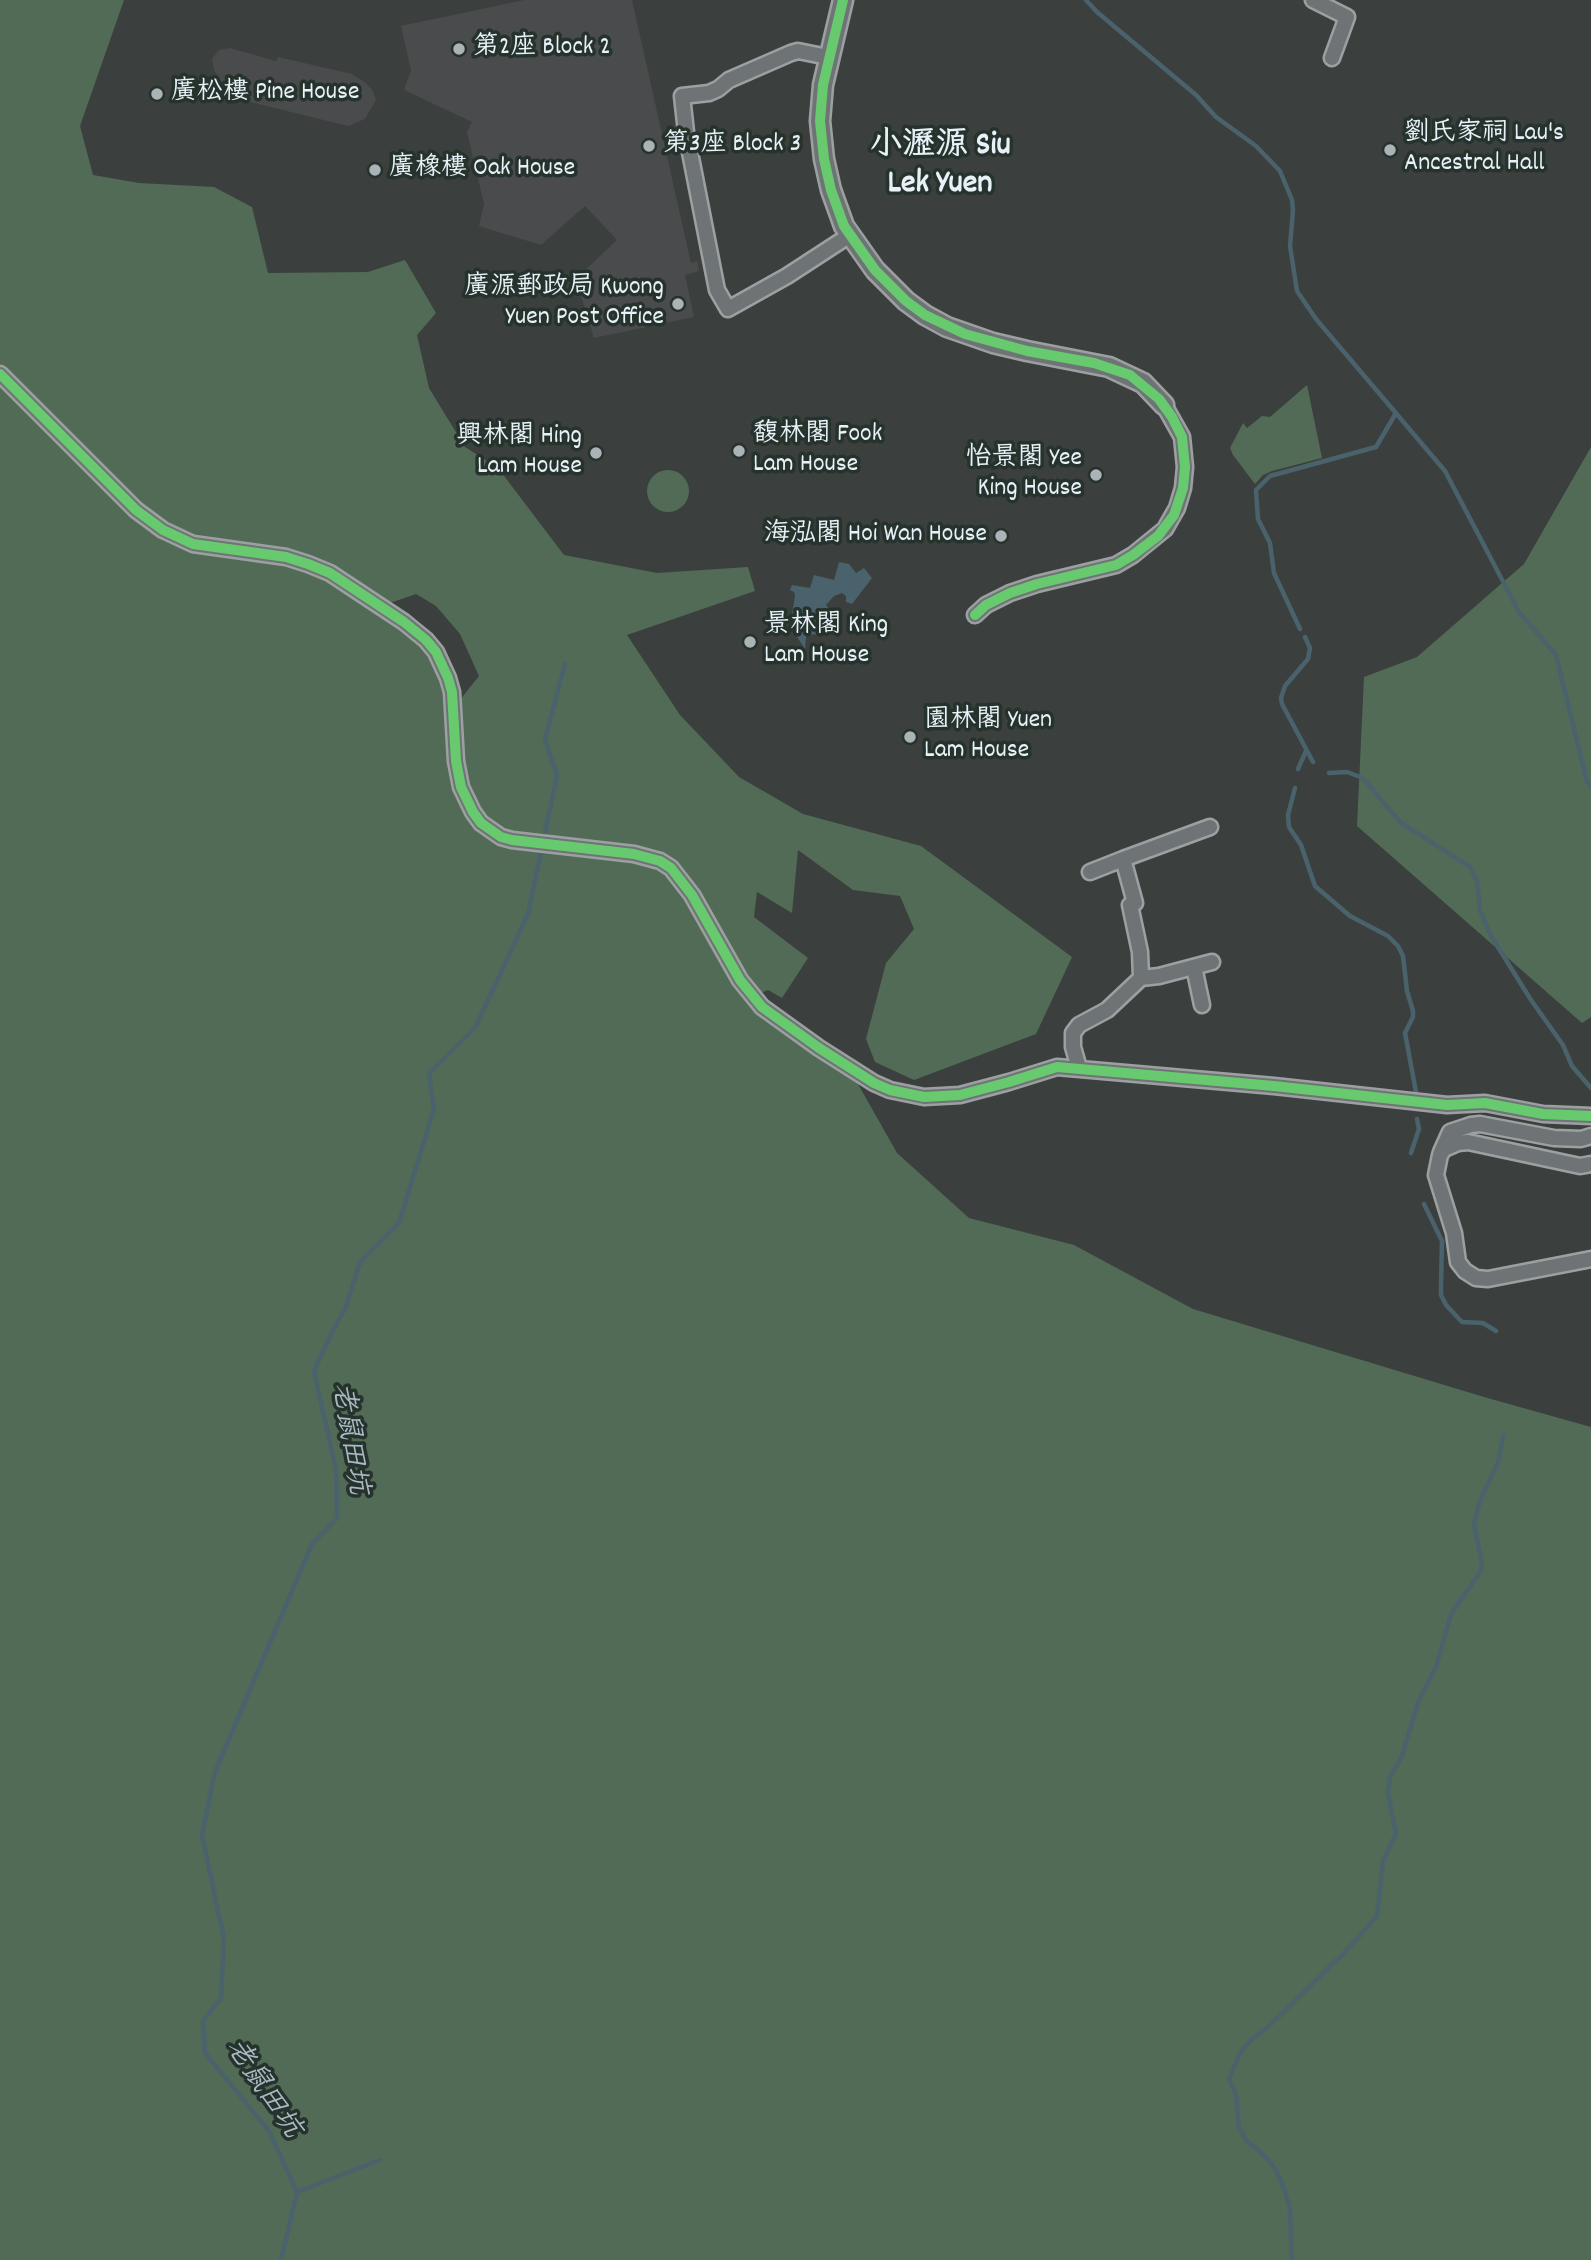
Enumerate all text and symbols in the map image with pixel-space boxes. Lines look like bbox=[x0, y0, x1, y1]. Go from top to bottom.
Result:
place label: 第2座 Block 2 bbox=[473, 33, 611, 65]
marker: 第2座 Block 2 bbox=[451, 41, 467, 57]
place label: 廣松樓 Pine House bbox=[171, 78, 359, 110]
marker: 廣松樓 Pine House bbox=[149, 86, 165, 102]
place label: 劉氏家祠 Lau's Ancestral Hall bbox=[1404, 119, 1564, 180]
district label: 小瀝源 Siu Lek Yuen bbox=[869, 128, 1011, 206]
place label: 第3座 Block 3 bbox=[663, 130, 801, 162]
marker: 第3座 Block 3 bbox=[641, 138, 657, 154]
marker: 劉氏家祠 Lau's Ancestral Hall bbox=[1382, 142, 1398, 158]
place label: 廣橡樓 Oak House bbox=[389, 154, 575, 186]
marker: 廣橡樓 Oak House bbox=[367, 162, 383, 178]
place label: 廣源郵政局 Kwong Yuen Post Office bbox=[464, 273, 664, 334]
marker: 廣源郵政局 Kwong Yuen Post Office bbox=[670, 296, 686, 312]
place label: 馥林閣 Fook Lam House bbox=[753, 420, 882, 481]
place label: 興林閣 Hing Lam House bbox=[457, 422, 582, 484]
marker: 馥林閣 Fook Lam House bbox=[731, 443, 747, 459]
place label: 怡景閣 Yee King House bbox=[966, 444, 1082, 505]
marker: 興林閣 Hing Lam House bbox=[588, 445, 604, 461]
marker: 怡景閣 Yee King House bbox=[1088, 467, 1104, 483]
place label: 海泓閣 Hoi Wan House bbox=[764, 520, 987, 552]
marker: 海泓閣 Hoi Wan House bbox=[993, 528, 1009, 544]
place label: 景林閣 King Lam House bbox=[764, 611, 888, 672]
marker: 景林閣 King Lam House bbox=[742, 634, 758, 650]
place label: 園林閣 Yuen Lam House bbox=[924, 706, 1052, 768]
marker: 園林閣 Yuen Lam House bbox=[902, 729, 918, 745]
water label: 老鼠田坑 bbox=[322, 1381, 372, 1497]
water label: 老鼠田坑 bbox=[216, 2034, 306, 2146]

